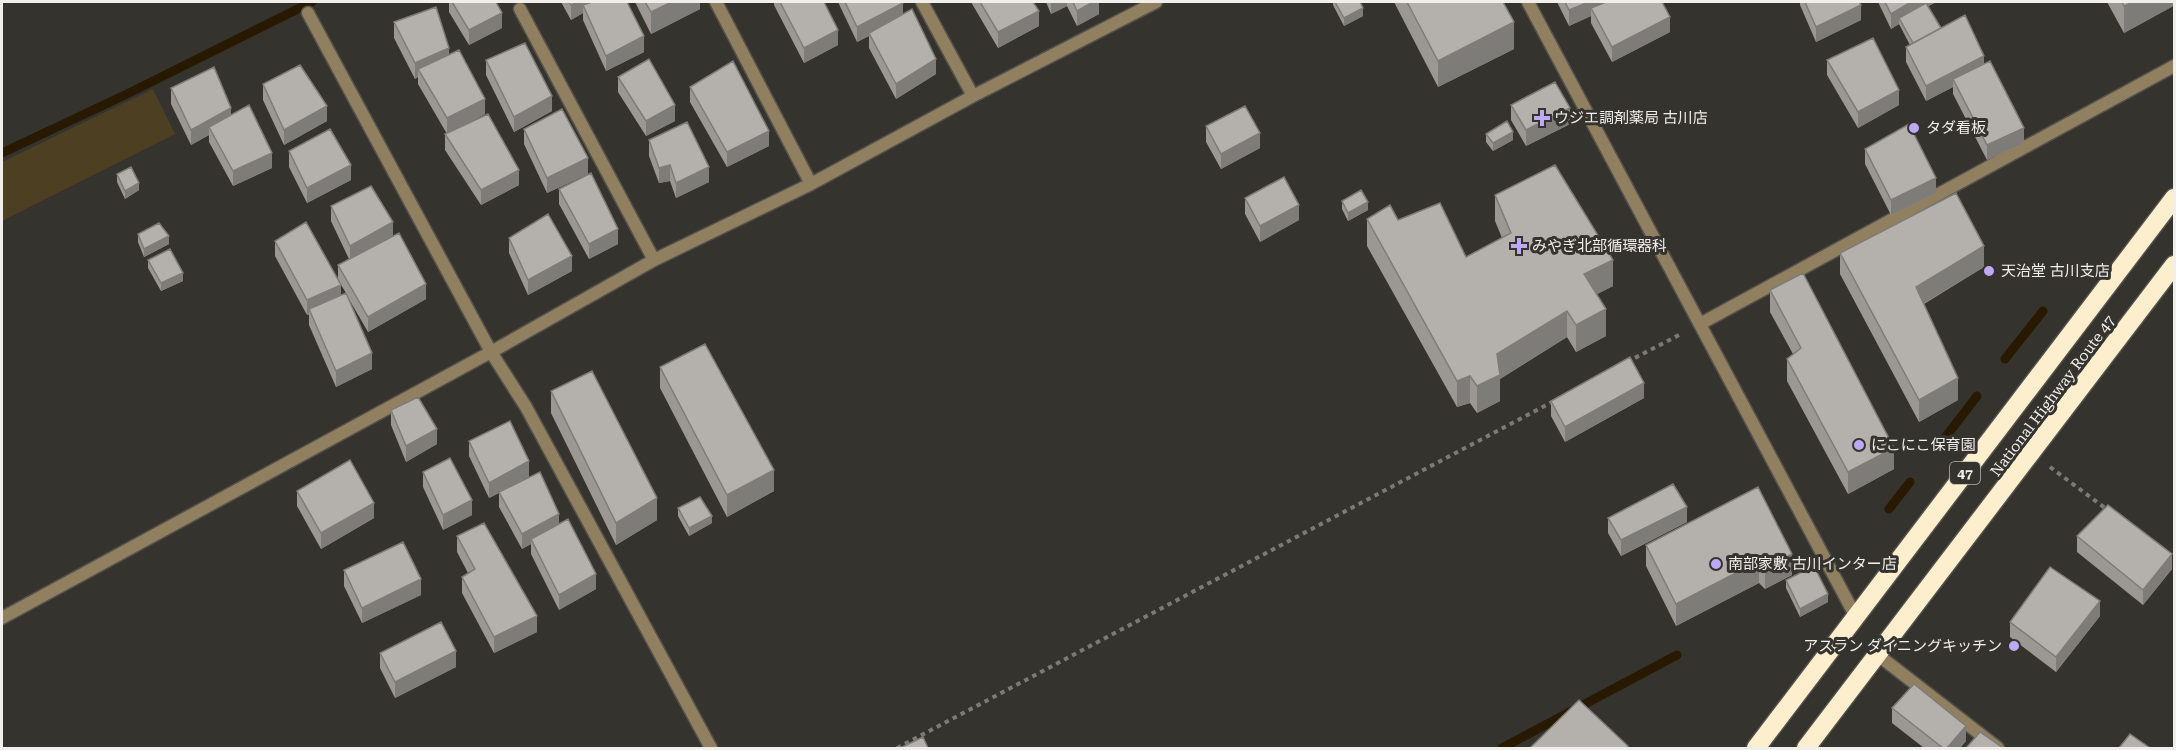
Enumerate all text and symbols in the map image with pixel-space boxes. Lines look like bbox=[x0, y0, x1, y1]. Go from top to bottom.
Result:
place label: ウジエ調剤薬局 古川店 bbox=[1554, 109, 1708, 127]
marker: ウジエ調剤薬局 古川店 bbox=[1535, 111, 1549, 125]
place label: タダ看板 bbox=[1926, 119, 1986, 137]
marker: タダ看板 bbox=[1907, 121, 1921, 135]
marker: みやぎ北部循環器科 bbox=[1510, 237, 1528, 255]
place label: みやぎ北部循環器科 bbox=[1532, 237, 1667, 255]
place label: 天治堂 古川支店 bbox=[2001, 262, 2110, 280]
marker: 天治堂 古川支店 bbox=[1982, 264, 1996, 278]
street label: National Highway Route 47 bbox=[1987, 312, 2119, 480]
place label: にこにこ保育園 bbox=[1871, 436, 1975, 454]
marker: にこにこ保育園 bbox=[1852, 438, 1866, 452]
road number: 47 bbox=[1950, 462, 1980, 484]
place label: 南部家敷 古川インター店 bbox=[1728, 555, 1897, 573]
marker: 南部家敷 古川インター店 bbox=[1709, 557, 1723, 571]
place label: アスラン ダイニングキッチン bbox=[1803, 637, 2002, 655]
marker: アスラン ダイニングキッチン bbox=[2007, 639, 2021, 653]

